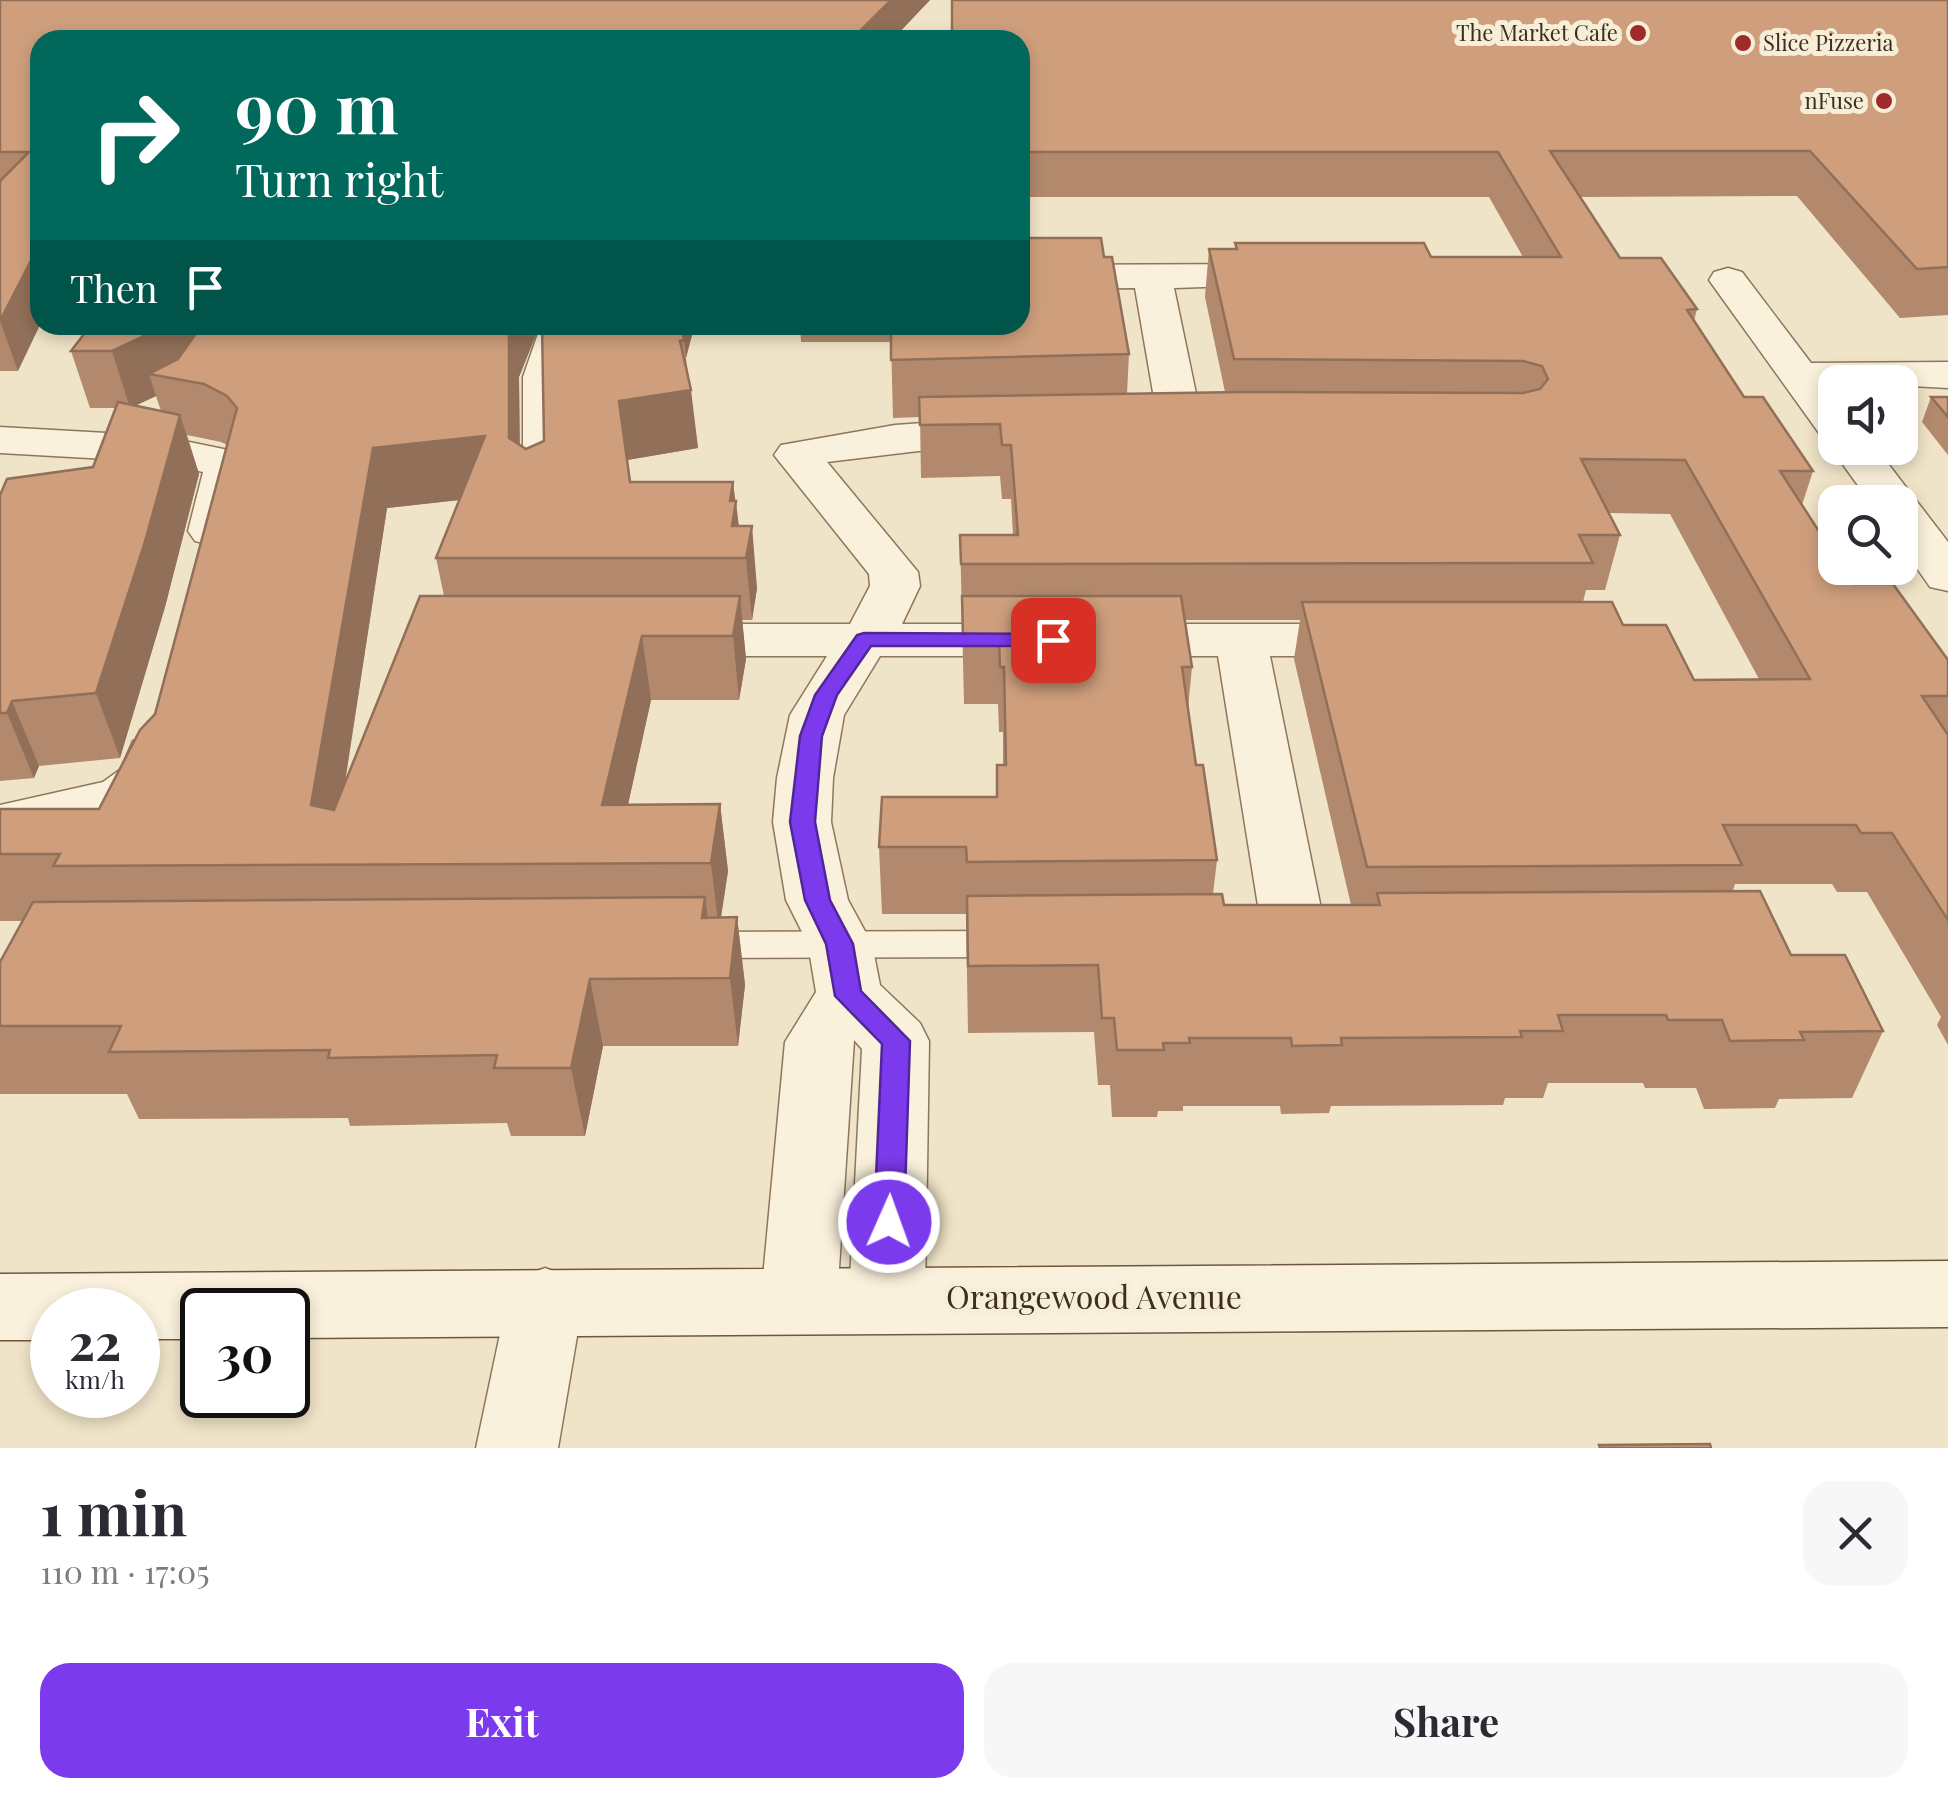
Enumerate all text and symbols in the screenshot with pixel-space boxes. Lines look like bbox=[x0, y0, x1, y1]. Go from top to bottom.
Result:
place label: The Market Cafe bbox=[1456, 17, 1618, 47]
marker: The Market Cafe bbox=[1627, 22, 1649, 44]
place label: Slice Pizzeria bbox=[1763, 27, 1894, 57]
marker: Slice Pizzeria bbox=[1732, 32, 1754, 54]
text: 90 m bbox=[235, 58, 399, 152]
icon: right bbox=[70, 70, 200, 200]
place label: nFuse bbox=[1805, 85, 1864, 115]
marker: nFuse bbox=[1873, 90, 1895, 112]
text: Turn right bbox=[235, 148, 443, 208]
icon: arrive bbox=[178, 260, 233, 315]
text: Then bbox=[70, 262, 158, 313]
map controls bbox=[1818, 365, 1918, 585]
button: sound bbox=[1818, 365, 1918, 465]
button: search bbox=[1818, 485, 1918, 585]
pin bbox=[1011, 598, 1096, 683]
icon: arrive bbox=[1026, 613, 1081, 668]
position arrow bbox=[837, 1170, 941, 1274]
street label: Orangewood Avenue bbox=[946, 1274, 1242, 1317]
speed limit sign: 30 bbox=[180, 1288, 310, 1418]
text: 22 bbox=[69, 1307, 121, 1374]
text: km/h bbox=[65, 1362, 125, 1395]
text: 1 min bbox=[40, 1471, 187, 1551]
button: close bbox=[1803, 1481, 1908, 1586]
text: 110 m · 17:05 bbox=[40, 1549, 209, 1592]
button: Exit bbox=[40, 1663, 964, 1778]
button: Share bbox=[984, 1663, 1908, 1778]

